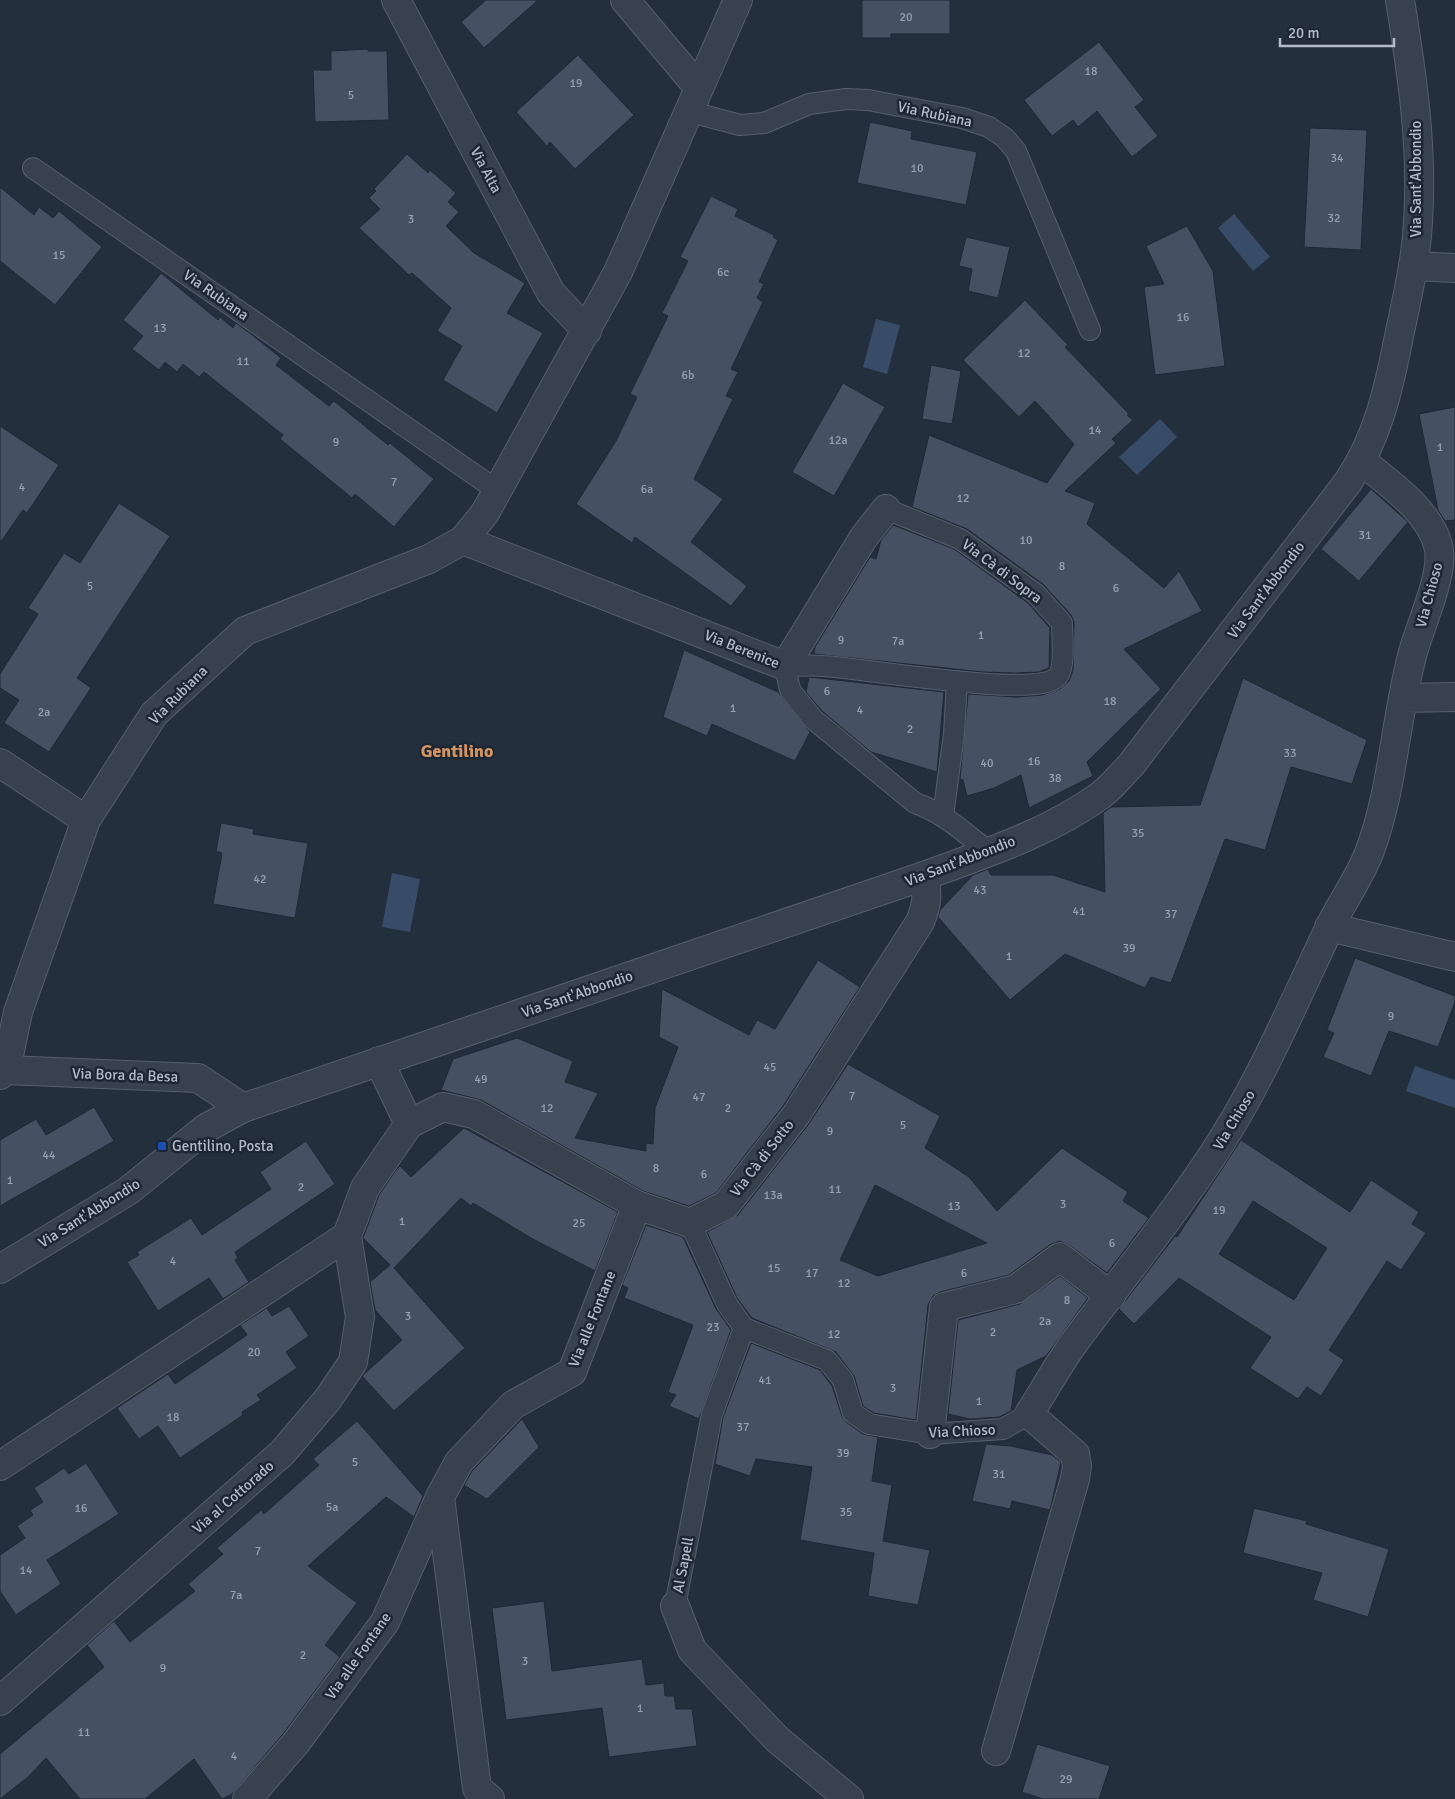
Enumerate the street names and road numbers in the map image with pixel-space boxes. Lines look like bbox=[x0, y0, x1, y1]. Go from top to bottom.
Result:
street label: Via Rubiana bbox=[896, 97, 974, 131]
street label: Via Sant'Abbondio bbox=[1407, 120, 1425, 237]
street label: Via Alta bbox=[466, 144, 506, 196]
street label: Via Rubiana bbox=[180, 266, 252, 324]
street label: Via Cà di Sopra bbox=[958, 535, 1046, 607]
street label: Via Sant'Abbondio bbox=[1224, 538, 1308, 642]
street label: Via Chioso bbox=[1412, 560, 1446, 630]
street label: Via Berenice bbox=[702, 626, 782, 672]
street label: Via Rubiana bbox=[145, 662, 211, 728]
street label: Via Sant'Abbondio bbox=[902, 832, 1018, 890]
street label: Via Sant'Abbondio bbox=[519, 966, 635, 1022]
street label: Via Bora da Besa bbox=[72, 1064, 178, 1086]
street label: Via Chioso bbox=[1209, 1086, 1259, 1153]
street label: Via Cà di Sotto bbox=[726, 1116, 798, 1200]
street label: Via Sant'Abbondio bbox=[35, 1174, 143, 1252]
street label: Via alle Fontane bbox=[564, 1268, 620, 1370]
street label: Via Chioso bbox=[928, 1420, 996, 1442]
street label: Via al Cottorado bbox=[188, 1456, 278, 1537]
street label: Al Sapell bbox=[669, 1535, 697, 1595]
street label: Via alle Fontane bbox=[321, 1609, 395, 1703]

